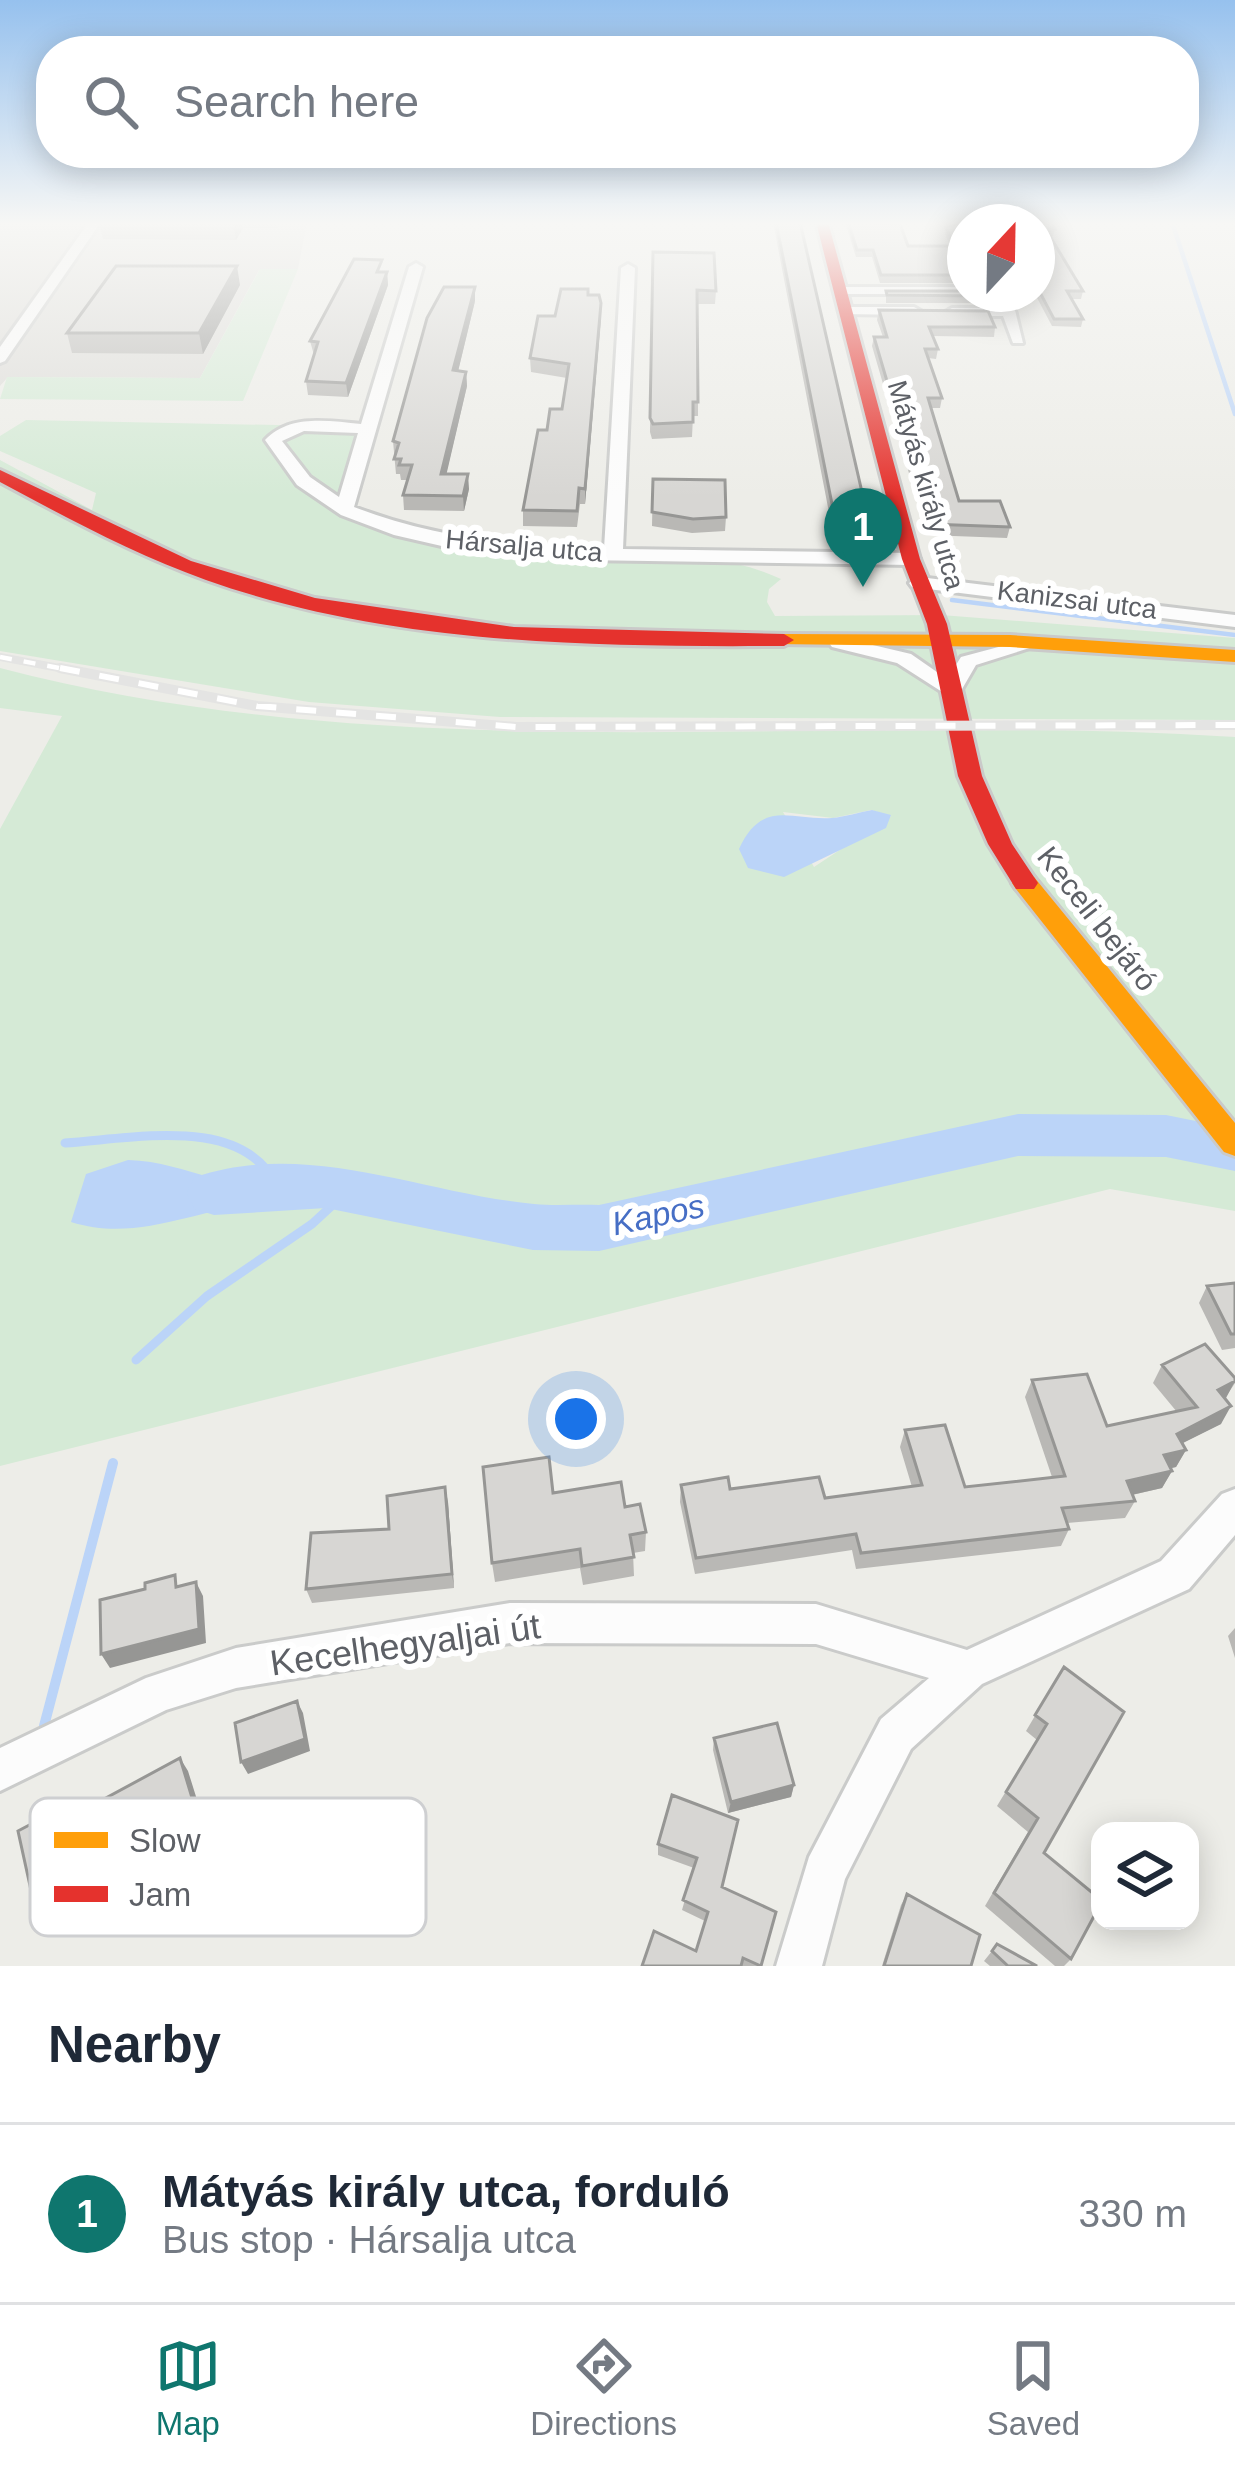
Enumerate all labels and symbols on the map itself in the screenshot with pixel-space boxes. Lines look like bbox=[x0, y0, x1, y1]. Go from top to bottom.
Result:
north arrow bbox=[947, 204, 1055, 312]
street label: Mátyás király utca bbox=[882, 377, 970, 594]
pin: 1 bbox=[824, 488, 902, 587]
street label: Hársalja utca bbox=[444, 524, 605, 568]
street label: Kanizsai utca bbox=[995, 575, 1159, 625]
street label: Keceli bejáró bbox=[1031, 840, 1164, 997]
water label: Kapos bbox=[608, 1187, 708, 1242]
your location bbox=[546, 1389, 606, 1449]
street label: Kecelhegyaljai út bbox=[267, 1605, 543, 1684]
legend bbox=[30, 1798, 426, 1936]
text: Slow bbox=[129, 1822, 201, 1859]
text: Jam bbox=[129, 1876, 191, 1913]

